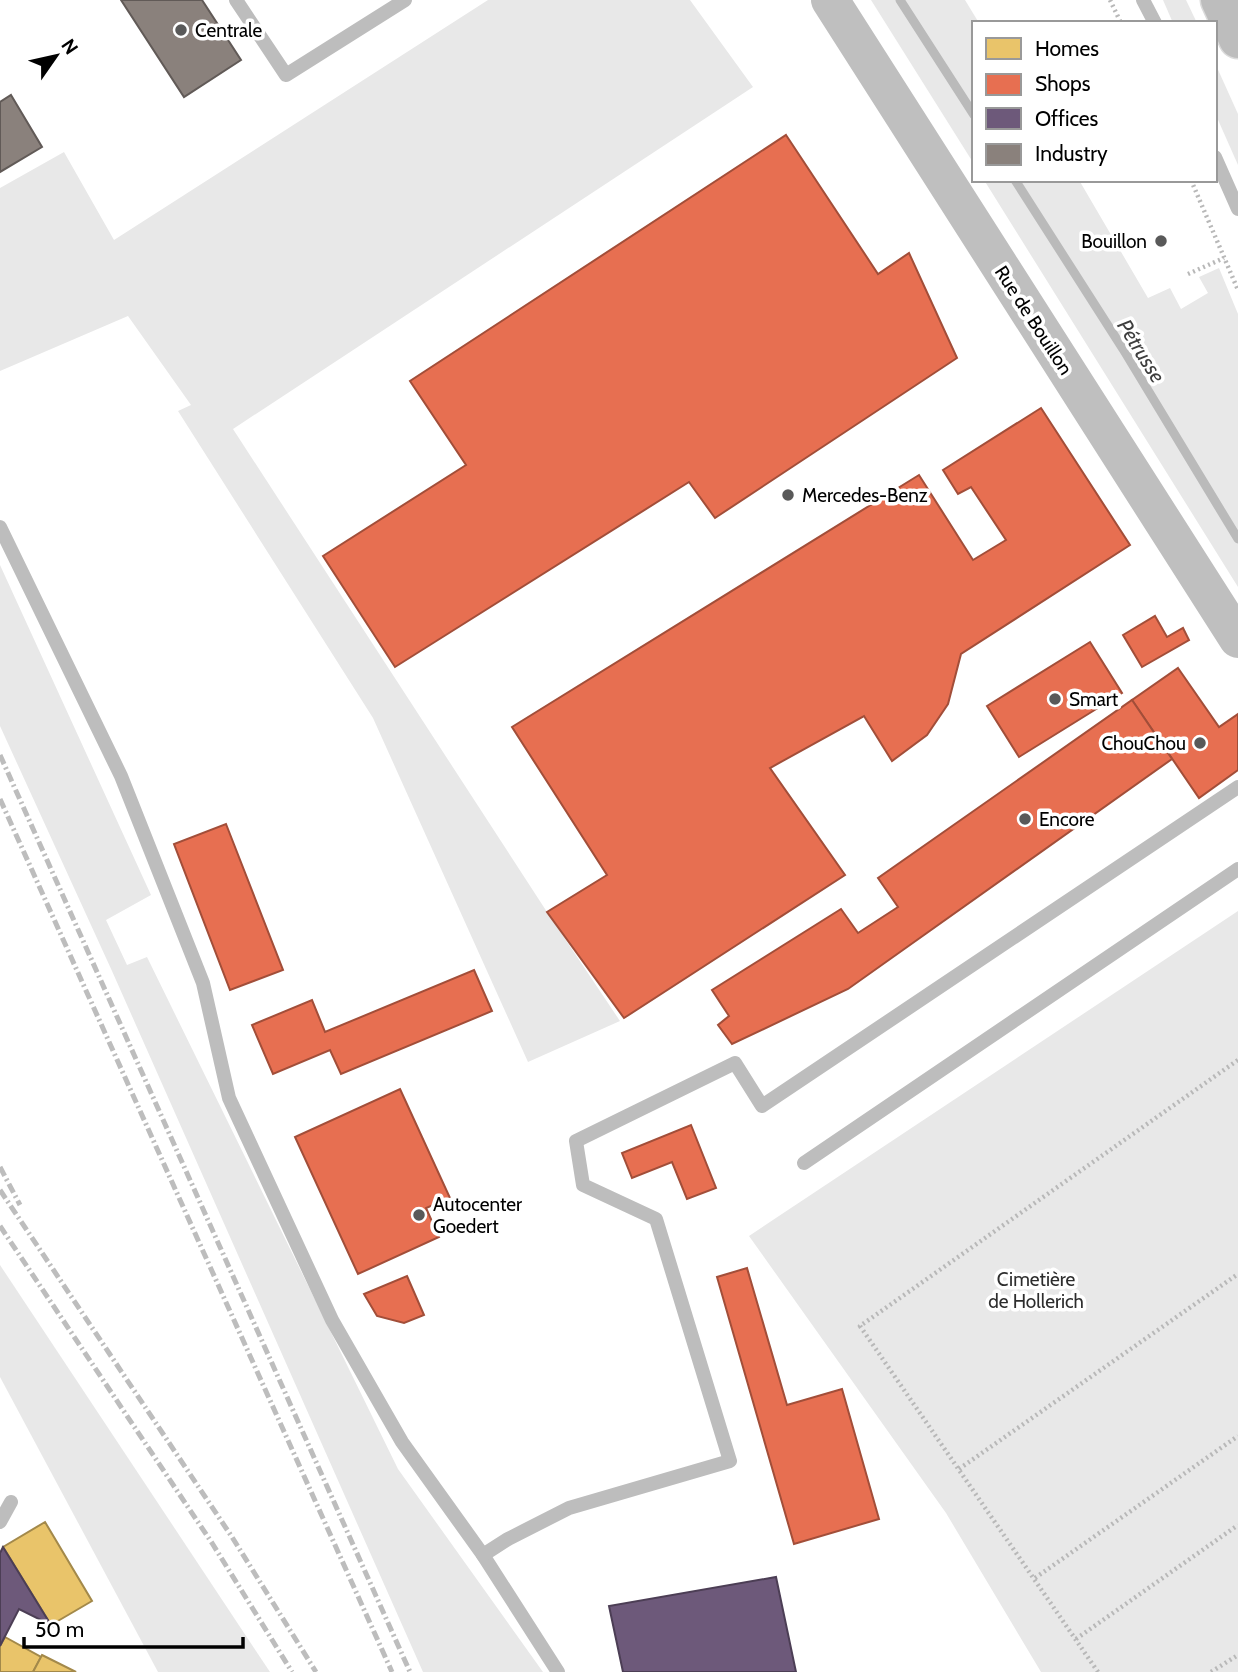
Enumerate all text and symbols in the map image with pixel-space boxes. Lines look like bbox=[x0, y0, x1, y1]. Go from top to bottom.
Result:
place label: Centrale bbox=[195, 19, 262, 42]
north arrow bbox=[21, 21, 91, 91]
legend bbox=[972, 21, 1217, 182]
marker: Centrale bbox=[173, 22, 189, 38]
text: N bbox=[56, 35, 83, 59]
text: Homes bbox=[1035, 36, 1099, 61]
text: Shops bbox=[1035, 71, 1091, 96]
text: Offices bbox=[1035, 106, 1099, 131]
text: Industry bbox=[1035, 141, 1108, 166]
place label: Bouillon bbox=[1081, 230, 1147, 253]
marker: Bouillon bbox=[1153, 233, 1169, 249]
street label: Rue de Bouillon bbox=[990, 261, 1077, 379]
water label: Pétrusse bbox=[1112, 314, 1171, 387]
place label: Mercedes-Benz bbox=[802, 484, 928, 507]
marker: Mercedes-Benz bbox=[780, 487, 796, 503]
place label: Smart bbox=[1069, 688, 1119, 711]
marker: Smart bbox=[1047, 691, 1063, 707]
place label: ChouChou bbox=[1101, 732, 1186, 755]
marker: ChouChou bbox=[1192, 735, 1208, 751]
place label: Encore bbox=[1039, 808, 1095, 831]
marker: Encore bbox=[1017, 811, 1033, 827]
place label: Autocenter Goedert bbox=[433, 1193, 522, 1238]
marker: Autocenter Goedert bbox=[411, 1207, 427, 1223]
park label: Cimetière de Hollerich bbox=[988, 1268, 1084, 1313]
scale bar bbox=[24, 1606, 243, 1650]
text: 50 m bbox=[35, 1617, 84, 1642]

